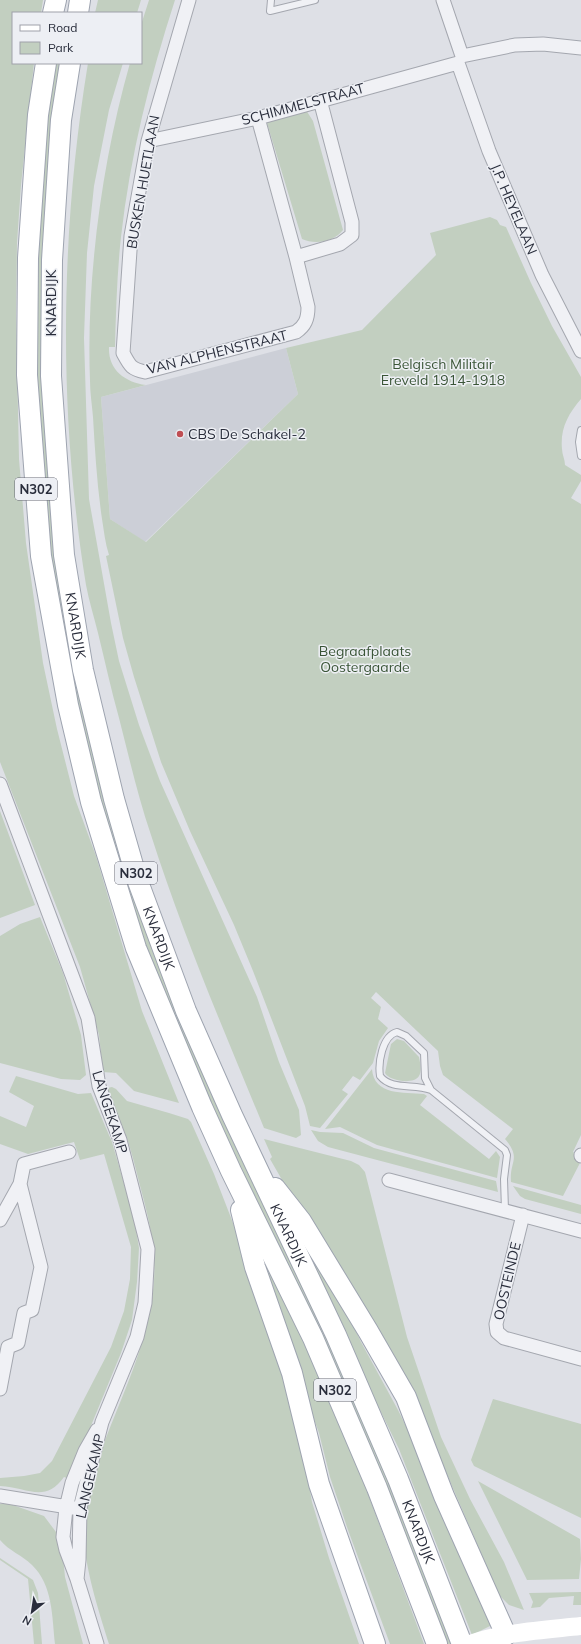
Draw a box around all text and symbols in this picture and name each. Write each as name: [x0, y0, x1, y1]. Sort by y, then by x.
legend: [12, 12, 142, 64]
text: Road: [48, 20, 77, 35]
text: Park: [48, 40, 74, 55]
street label: SCHIMMELSTRAAT: [239, 79, 367, 129]
street label: BUSKEN HUETLAAN: [122, 114, 164, 250]
street label: J.P. HEYELAAN: [487, 161, 541, 257]
street label: KNARDIJK: [42, 268, 60, 336]
street label: VAN ALPHENSTRAAT: [145, 326, 290, 378]
park label: Belgisch Militair Ereveld 1914-1918: [381, 355, 505, 389]
place label: CBS De Schakel-2: [188, 425, 306, 443]
marker: CBS De Schakel-2: [175, 429, 185, 439]
road number: N302: [15, 478, 57, 500]
street label: KNARDIJK: [61, 591, 90, 661]
park label: Begraafplaats Oostergaarde: [319, 642, 411, 676]
road number: N302: [115, 862, 157, 884]
street label: KNARDIJK: [139, 904, 179, 974]
street label: LANGEKAMP: [88, 1068, 132, 1156]
street label: KNARDIJK: [266, 1201, 312, 1270]
street label: OOSTEINDE: [489, 1240, 525, 1322]
road number: N302: [314, 1379, 356, 1401]
street label: LANGEKAMP: [72, 1432, 108, 1520]
street label: KNARDIJK: [398, 1497, 439, 1567]
north arrow: [12, 1592, 52, 1632]
text: N: [20, 1613, 34, 1629]

